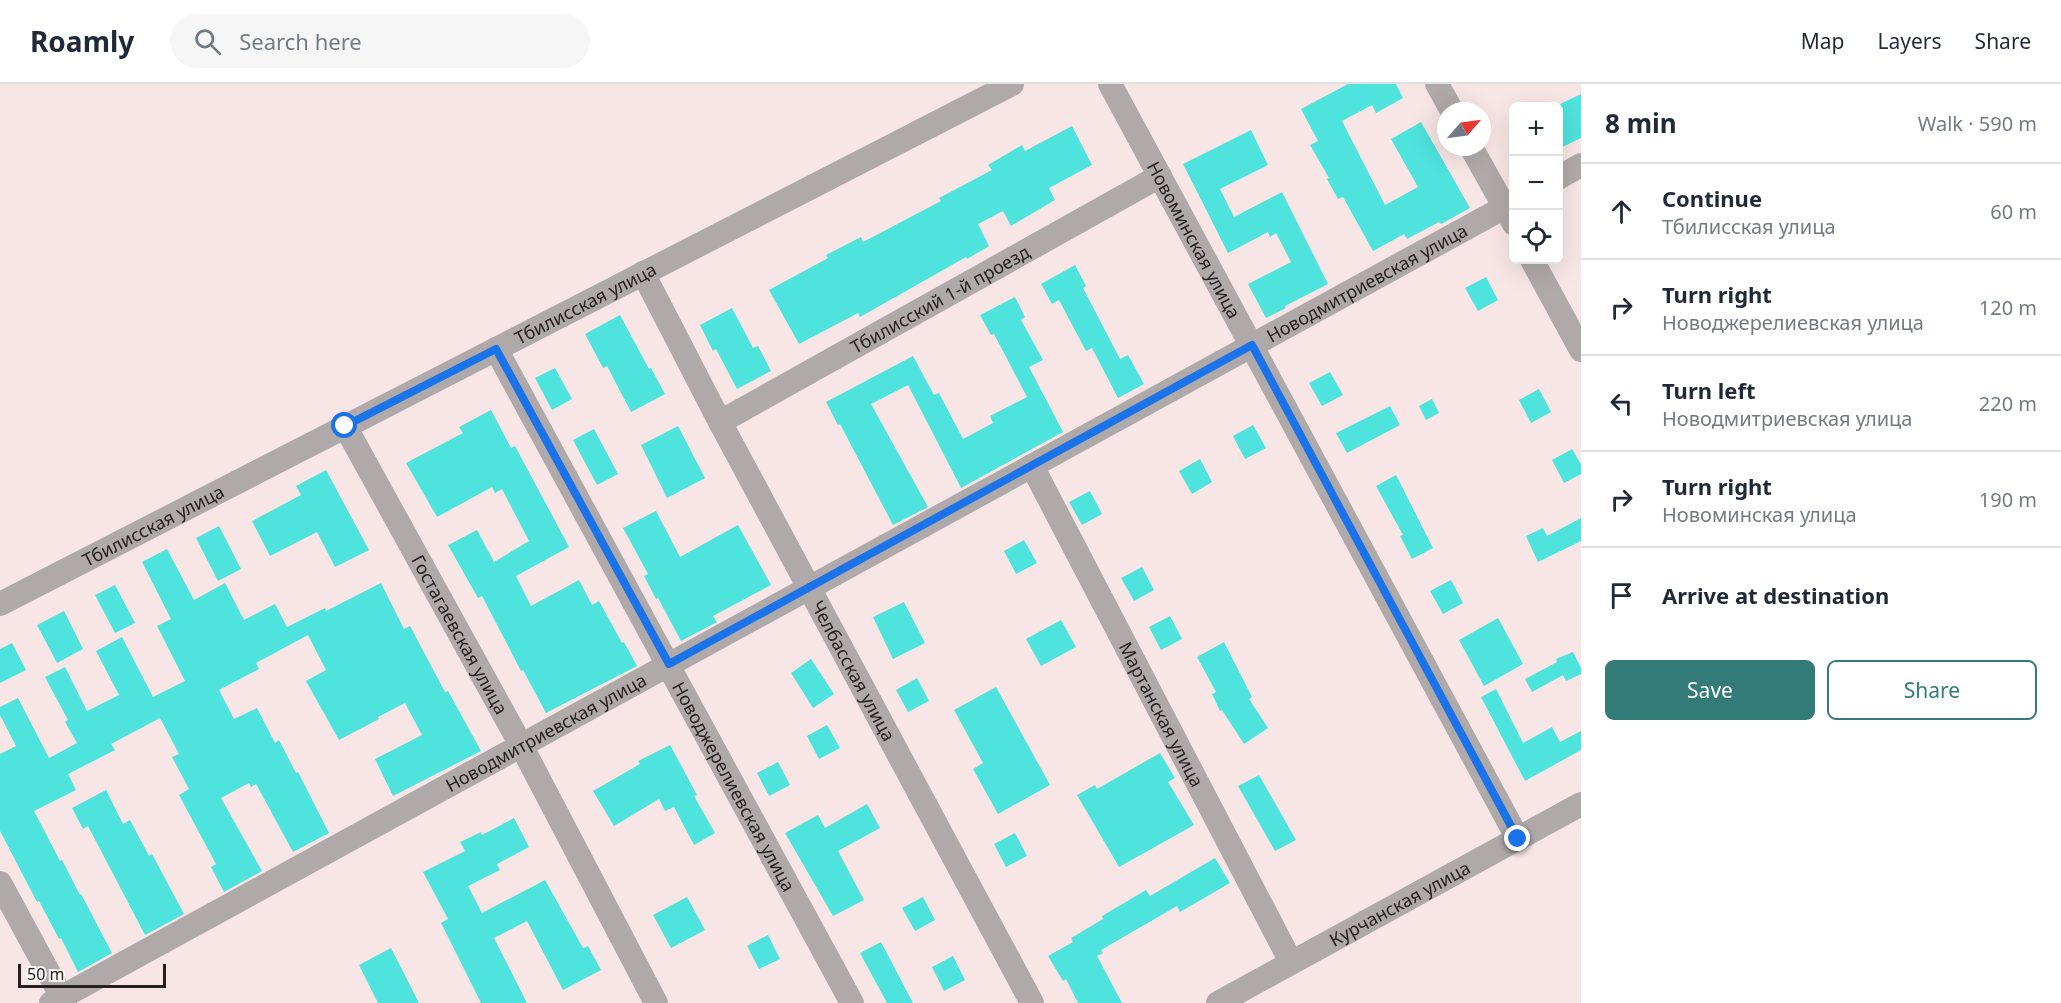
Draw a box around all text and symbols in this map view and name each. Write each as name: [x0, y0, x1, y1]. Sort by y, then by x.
search box: [170, 14, 590, 68]
text: Roamly: [30, 22, 134, 60]
icon: search: [191, 25, 224, 58]
text: Search here: [239, 26, 362, 56]
text: Map: [1801, 27, 1845, 55]
text: Layers: [1878, 27, 1942, 55]
text: Share: [1975, 27, 2031, 55]
north arrow: [1437, 102, 1491, 156]
map controls: [1509, 102, 1563, 264]
button: +: [1509, 102, 1563, 156]
text: 8 min: [1605, 105, 1677, 141]
text: Walk · 590 m: [1918, 110, 2037, 137]
button: −: [1509, 156, 1563, 210]
street label: Новоминская улица: [1142, 157, 1246, 323]
text: Continue: [1662, 183, 1762, 213]
icon: ahead: [1605, 195, 1638, 228]
text: 60 m: [1990, 198, 2037, 225]
button: locate: [1509, 210, 1563, 264]
text: Тбилисская улица: [1662, 213, 1836, 240]
street label: Новодмитриевская улица: [1262, 218, 1471, 347]
street label: Тбилисский 1-й проезд: [846, 239, 1034, 359]
street label: Тбилисская улица: [510, 257, 660, 350]
text: Turn right: [1662, 279, 1772, 309]
icon: right: [1605, 291, 1638, 324]
text: 120 m: [1979, 294, 2037, 321]
text: Новоджерелиевская улица: [1662, 309, 1924, 336]
text: Turn left: [1662, 375, 1756, 405]
icon: left: [1605, 387, 1638, 420]
text: 220 m: [1979, 390, 2037, 417]
text: Новодмитриевская улица: [1662, 405, 1912, 432]
route start: [331, 412, 357, 438]
text: Turn right: [1662, 471, 1772, 501]
street label: Тбилисская улица: [78, 479, 228, 572]
icon: right: [1605, 483, 1638, 516]
text: 190 m: [1979, 486, 2037, 513]
text: Новоминская улица: [1662, 501, 1857, 528]
street label: Гостагаевская улица: [406, 550, 514, 718]
icon: arrive: [1605, 579, 1638, 612]
text: Arrive at destination: [1662, 580, 1889, 610]
street label: Челбасская улица: [806, 596, 901, 745]
street label: Мартанская улица: [1114, 637, 1209, 791]
button: Save: [1605, 660, 1815, 720]
button: Share: [1827, 660, 2037, 720]
street label: Новодмитриевская улица: [441, 667, 650, 797]
street label: Новоджерелиевская улица: [667, 677, 801, 896]
route end: [1504, 825, 1530, 851]
street label: Курчанская улица: [1325, 855, 1474, 952]
scale bar: [18, 961, 166, 988]
text: 50 m: [27, 963, 64, 985]

